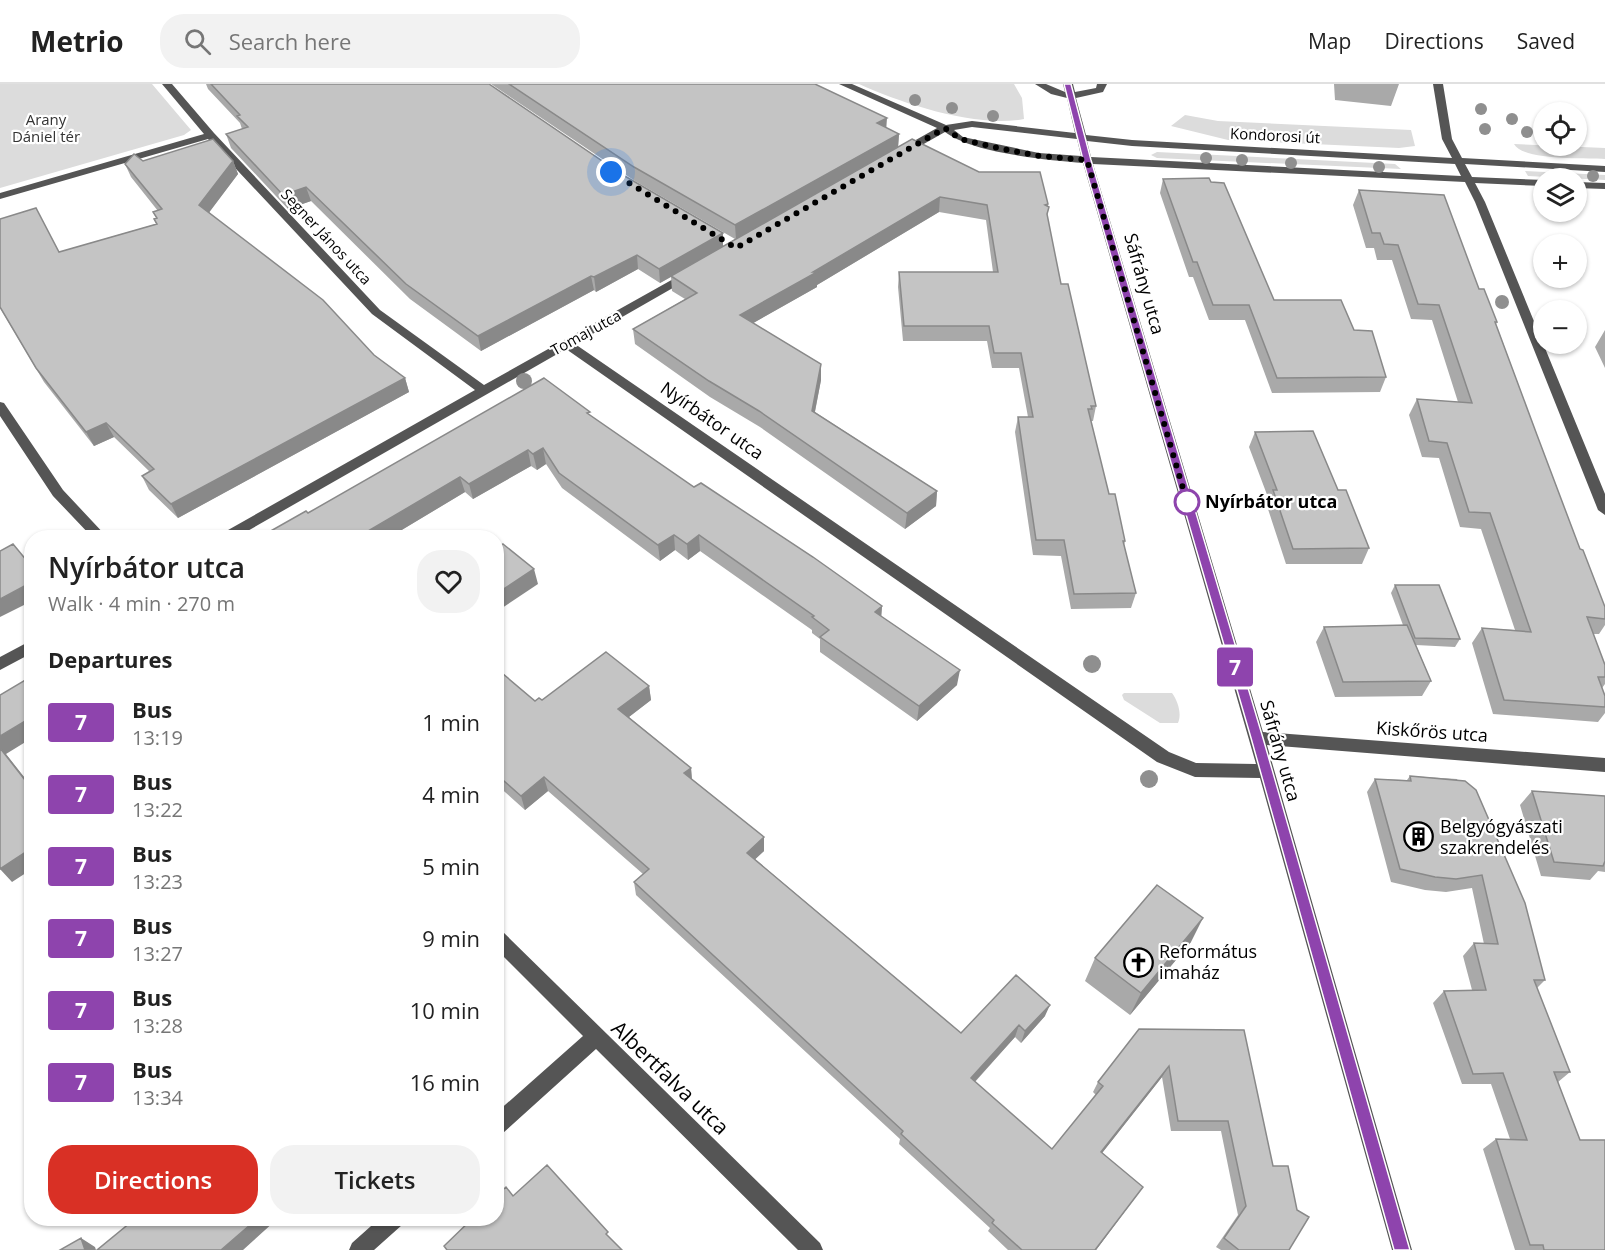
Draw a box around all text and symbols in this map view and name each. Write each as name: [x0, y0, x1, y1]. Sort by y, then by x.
search box: [160, 14, 580, 68]
text: Metrio: [30, 22, 124, 60]
icon: search: [181, 25, 214, 58]
text: Search here: [229, 26, 351, 56]
text: Map: [1308, 27, 1351, 55]
text: Directions: [1384, 27, 1484, 55]
text: Saved: [1517, 27, 1575, 55]
map controls: [1533, 102, 1587, 354]
button: locate: [1533, 102, 1587, 156]
park label: Arany Dániel tér: [12, 109, 80, 146]
street label: Kondorosi út: [1230, 123, 1321, 147]
your location: [596, 157, 626, 187]
button: layers: [1533, 168, 1587, 222]
street label: Segner János utca: [277, 184, 376, 289]
street label: Sáfrány utca: [1119, 230, 1171, 337]
button: +: [1533, 234, 1587, 288]
button: −: [1533, 300, 1587, 354]
street label: Tomaj utca: [547, 305, 624, 360]
street label: Nyírbátor utca: [656, 376, 769, 465]
marker: Nyírbátor utca: [1174, 489, 1200, 515]
place label: Nyírbátor utca: [1205, 489, 1337, 513]
text: Nyírbátor utca: [48, 548, 245, 586]
button: heart: [417, 550, 480, 613]
text: Walk · 4 min · 270 m: [48, 590, 235, 617]
text: Departures: [48, 644, 172, 674]
line badge: 7: [1216, 648, 1254, 686]
text: 7: [1229, 653, 1241, 681]
text: Bus: [132, 694, 172, 724]
street label: Sáfrány utca: [1255, 697, 1307, 804]
text: 1 min: [422, 707, 480, 737]
text: 7: [75, 708, 87, 736]
street label: Kiskőrös utca: [1375, 715, 1489, 747]
text: 13:19: [132, 724, 183, 751]
text: Bus: [132, 766, 172, 796]
text: 4 min: [422, 779, 480, 809]
text: 7: [75, 780, 87, 808]
text: 13:22: [132, 796, 183, 823]
place label: Belgyógyászati szakrendelés: [1440, 814, 1563, 859]
building icon: Belgyógyászati szakrendelés: [1403, 821, 1435, 853]
text: Bus: [132, 838, 172, 868]
text: 5 min: [422, 851, 480, 881]
text: 7: [75, 852, 87, 880]
text: 13:23: [132, 868, 183, 895]
text: Bus: [132, 910, 172, 940]
text: 9 min: [422, 923, 480, 953]
text: 7: [75, 924, 87, 952]
place label: Református imaház: [1159, 939, 1257, 984]
text: 13:27: [132, 940, 183, 967]
church icon: Református imaház: [1122, 946, 1154, 978]
text: Bus: [132, 982, 172, 1012]
text: 10 min: [410, 995, 480, 1025]
text: 7: [75, 996, 87, 1024]
text: 13:28: [132, 1012, 183, 1039]
street label: Albertfalva utca: [606, 1014, 735, 1141]
text: Bus: [132, 1054, 172, 1084]
text: 16 min: [410, 1067, 480, 1097]
text: 7: [75, 1068, 87, 1096]
text: 13:34: [132, 1084, 183, 1111]
button: Directions: [48, 1145, 258, 1214]
button: Tickets: [270, 1145, 480, 1214]

